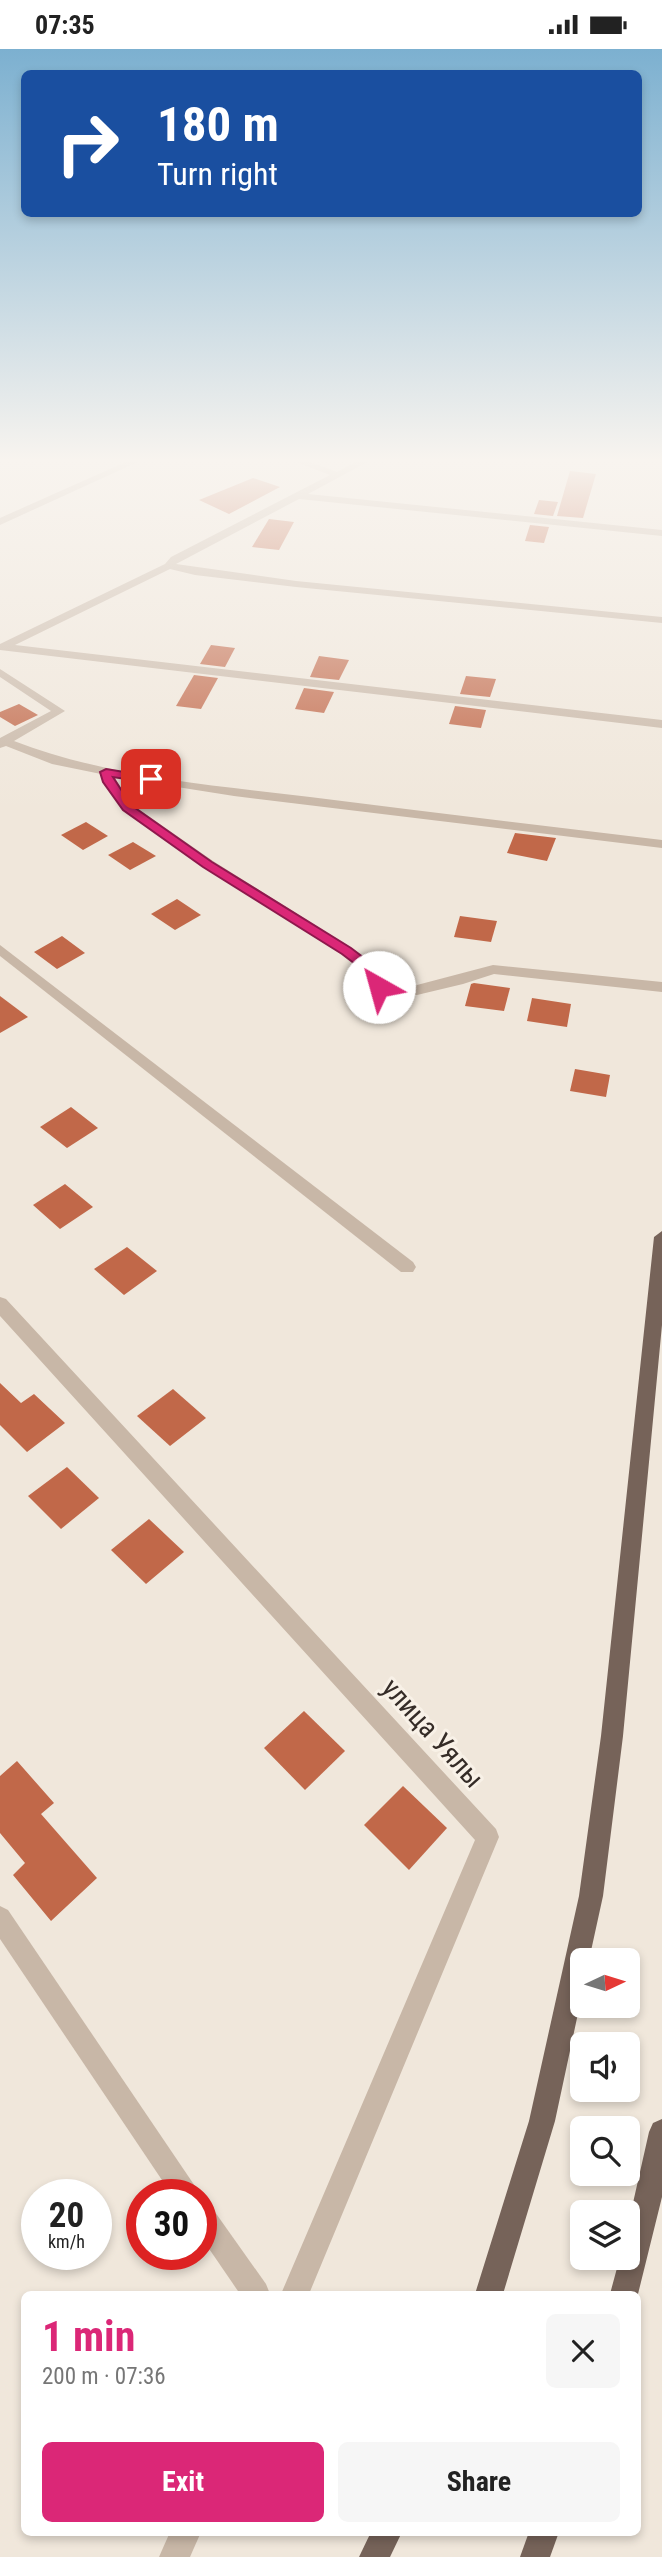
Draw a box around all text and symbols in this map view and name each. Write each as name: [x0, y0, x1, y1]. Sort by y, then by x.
text: 07:35: [35, 10, 95, 40]
text: 180 m: [157, 96, 279, 153]
icon: right: [42, 98, 133, 189]
text: Turn right: [157, 155, 278, 193]
pin: [121, 749, 181, 809]
icon: arrive: [132, 760, 170, 798]
position arrow: [342, 950, 416, 1024]
street label: улица Уялы: [375, 1672, 491, 1794]
north arrow: [570, 1948, 640, 2018]
map controls: [570, 1948, 640, 2270]
button: sound: [570, 2032, 640, 2102]
button: search: [570, 2116, 640, 2186]
speed limit sign: 30: [126, 2179, 217, 2270]
text: 20: [49, 2195, 84, 2236]
button: layers: [570, 2200, 640, 2270]
text: km/h: [48, 2231, 85, 2252]
text: 1 min: [42, 2312, 135, 2361]
button: close: [546, 2314, 620, 2388]
text: 200 m · 07:36: [42, 2363, 166, 2390]
button: Exit: [42, 2442, 324, 2522]
button: Share: [338, 2442, 620, 2522]

